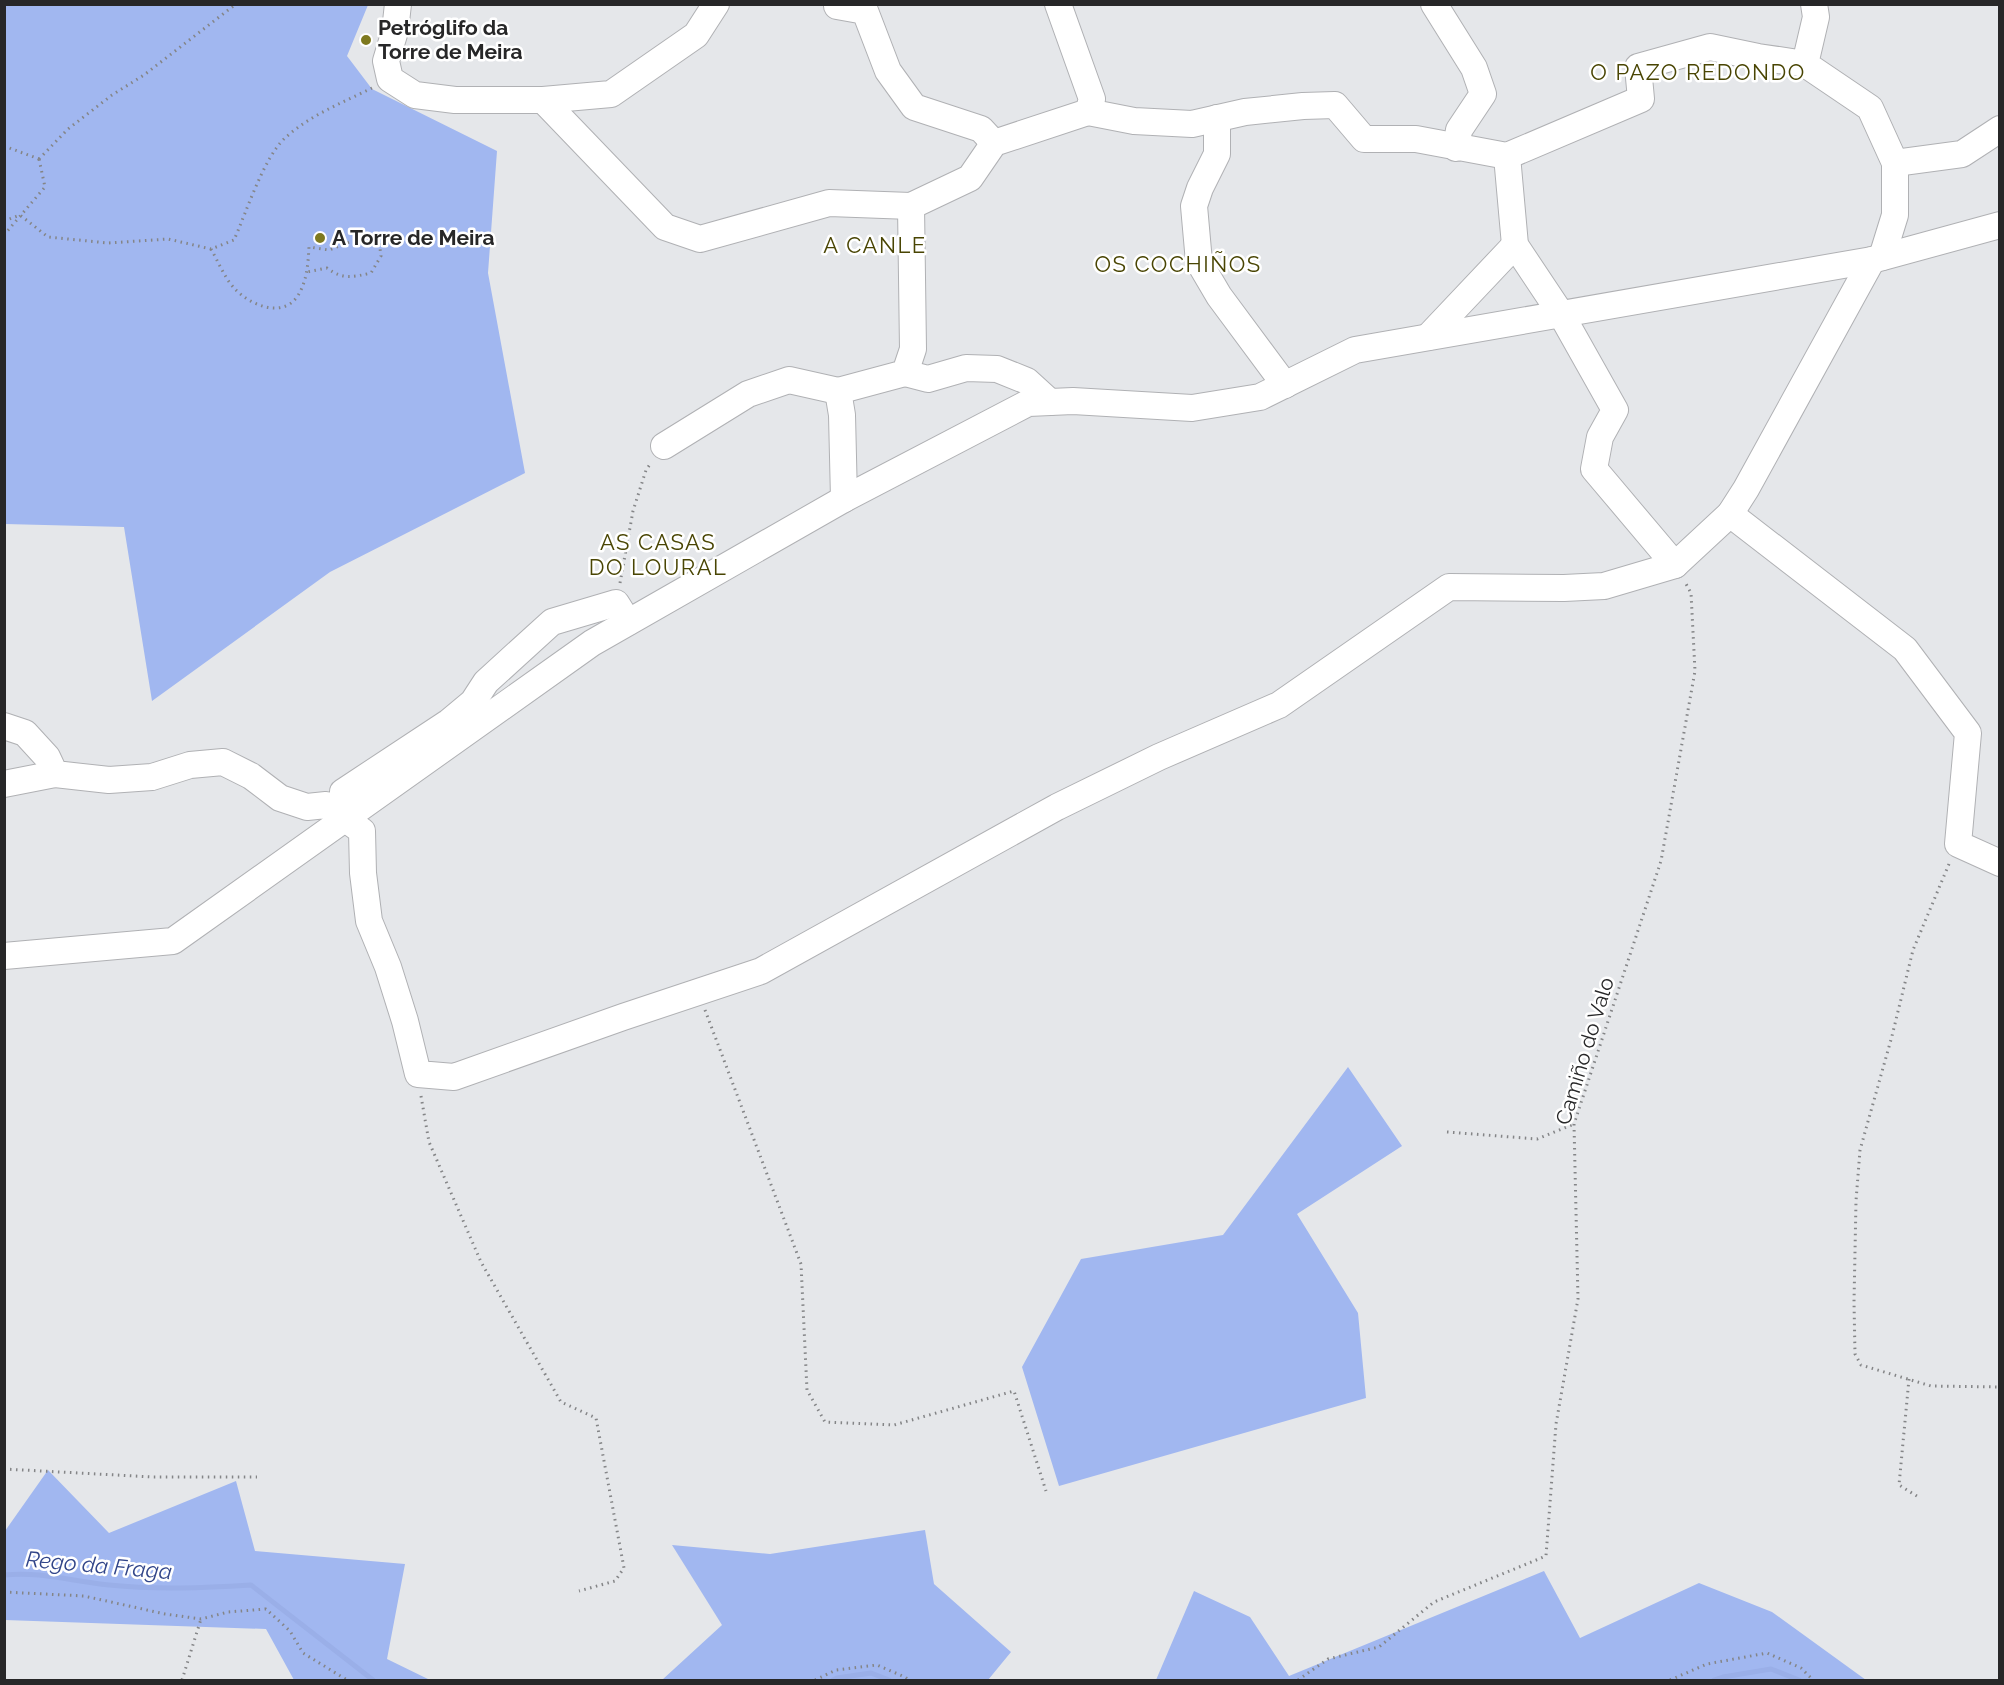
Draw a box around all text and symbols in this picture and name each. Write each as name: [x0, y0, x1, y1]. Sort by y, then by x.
place label: Petróglifo da Torre de Meira: [378, 15, 523, 64]
marker: Petróglifo da Torre de Meira: [359, 33, 373, 47]
district label: O PAZO REDONDO: [1590, 59, 1806, 85]
place label: A Torre de Meira: [332, 225, 494, 250]
marker: A Torre de Meira: [313, 231, 327, 245]
district label: A CANLE: [823, 232, 927, 258]
district label: OS COCHIÑOS: [1094, 251, 1262, 277]
district label: AS CASAS DO LOURAL: [589, 529, 727, 580]
street label: Camiño do Valo: [1550, 974, 1619, 1128]
water label: Rego da Fraga: [25, 1546, 173, 1584]

